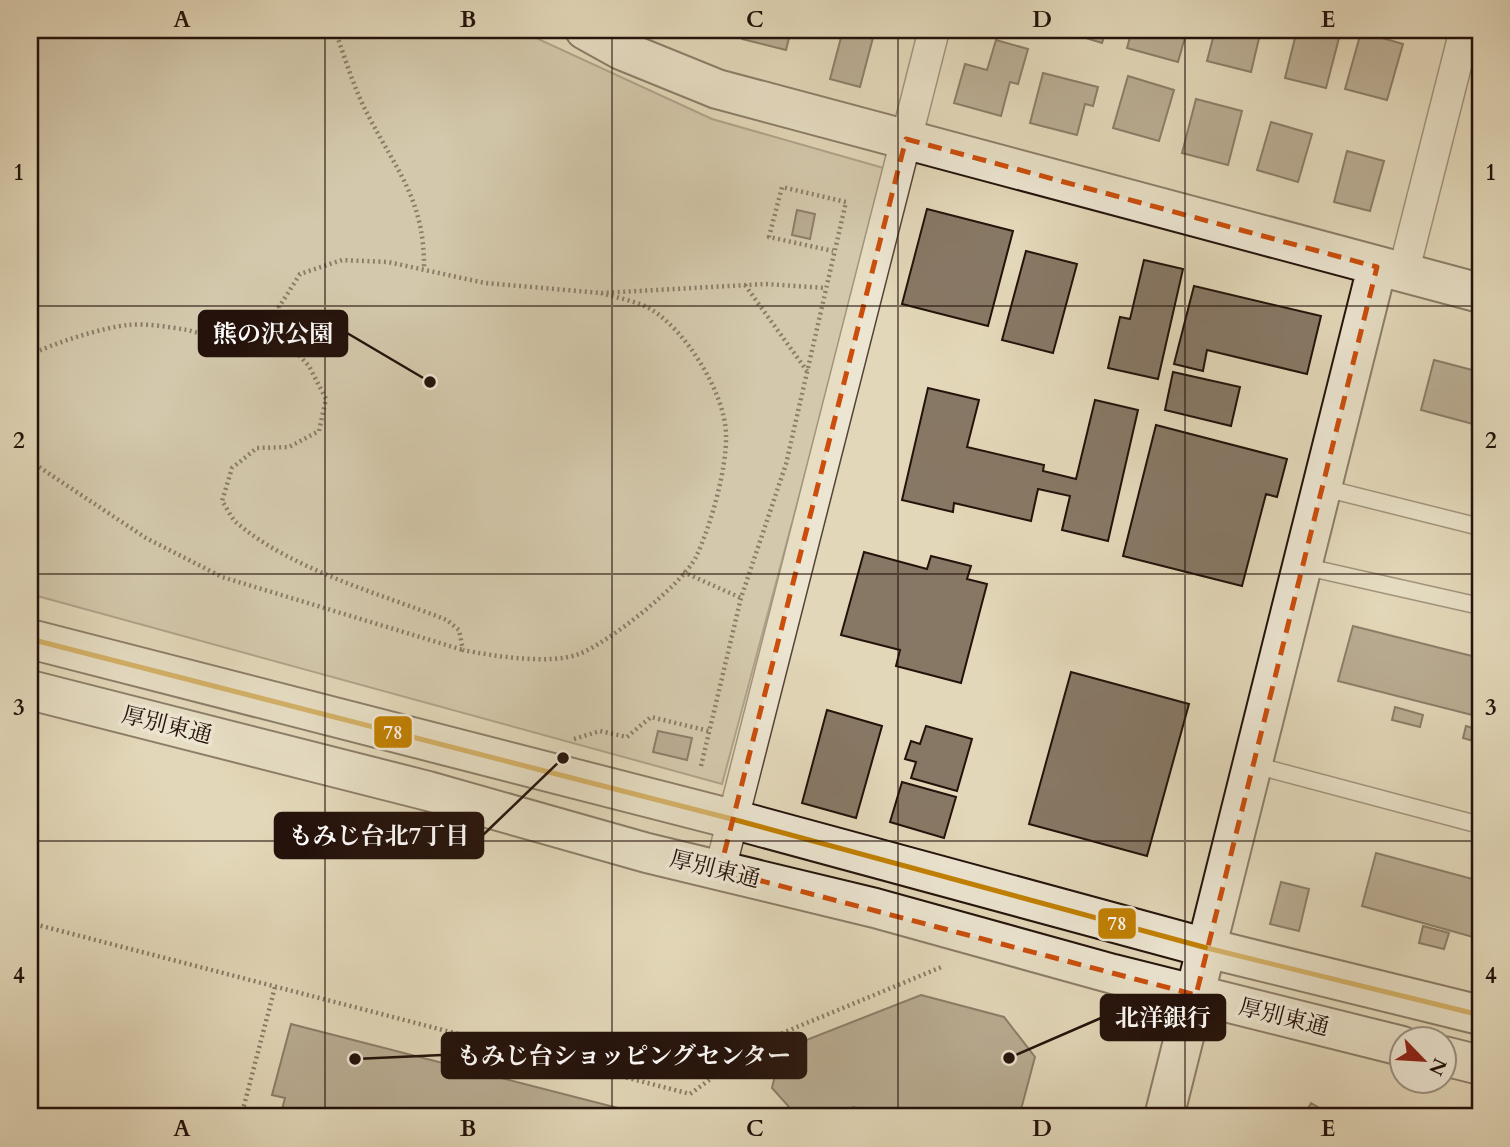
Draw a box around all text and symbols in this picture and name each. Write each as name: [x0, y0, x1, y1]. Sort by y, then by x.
text: A: [173, 4, 191, 35]
text: B: [460, 4, 476, 35]
text: C: [746, 4, 764, 35]
text: D: [1032, 4, 1052, 35]
text: E: [1321, 4, 1335, 35]
text: 1: [13, 157, 25, 188]
text: 1: [1485, 157, 1497, 188]
callout: 熊の沢公園: [199, 311, 347, 356]
text: 熊の沢公園: [213, 318, 333, 351]
text: 2: [13, 425, 25, 456]
text: 2: [1485, 425, 1497, 456]
text: 3: [13, 692, 25, 723]
text: 3: [1485, 692, 1497, 723]
street label: 厚別東通: [119, 699, 215, 751]
line badge: 78: [373, 715, 413, 749]
text: 78: [383, 720, 403, 746]
callout: もみじ台北7丁目: [275, 813, 483, 858]
text: もみじ台北7丁目: [289, 820, 469, 853]
street label: 厚別東通: [667, 843, 763, 895]
line badge: 78: [1097, 907, 1137, 940]
text: 78: [1107, 911, 1127, 937]
text: 4: [13, 960, 25, 991]
text: 4: [1485, 960, 1497, 991]
street label: 厚別東通: [1236, 991, 1332, 1043]
callout: 北洋銀行: [1101, 995, 1225, 1040]
text: 北洋銀行: [1115, 1002, 1211, 1035]
north arrow: [1388, 1024, 1458, 1094]
callout: もみじ台ショッピングセンター: [442, 1033, 806, 1078]
text: もみじ台ショッピングセンター: [457, 1040, 791, 1073]
text: N: [1422, 1054, 1453, 1080]
text: A: [173, 1113, 191, 1144]
text: B: [460, 1113, 476, 1144]
text: C: [746, 1113, 764, 1144]
text: D: [1032, 1113, 1052, 1144]
text: E: [1321, 1113, 1335, 1144]

